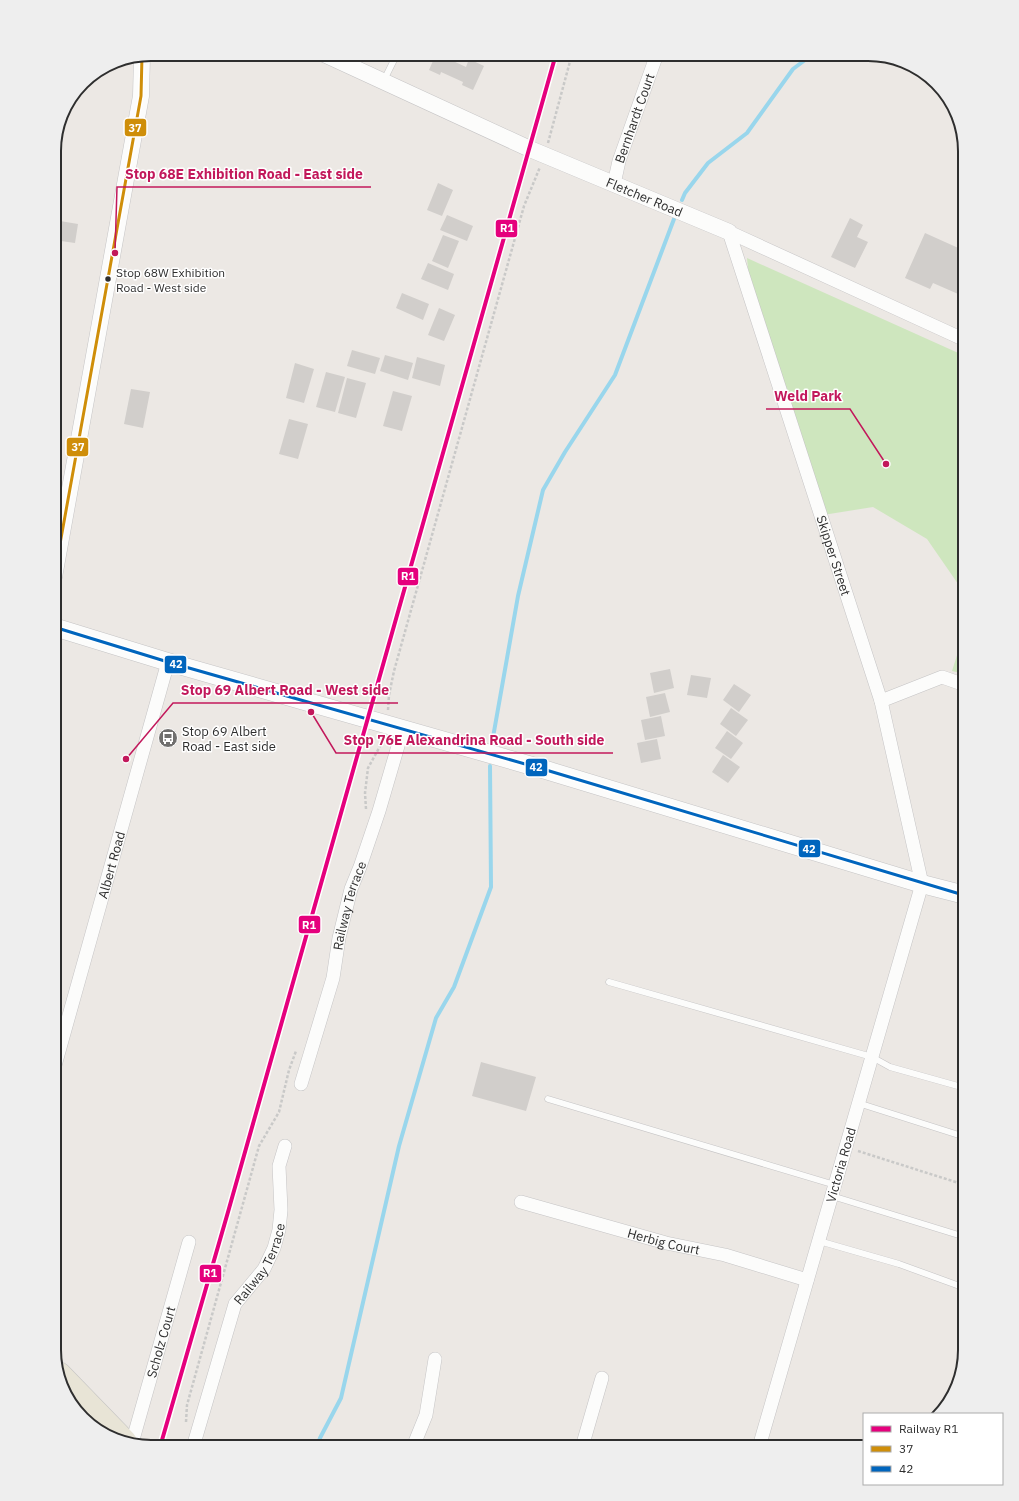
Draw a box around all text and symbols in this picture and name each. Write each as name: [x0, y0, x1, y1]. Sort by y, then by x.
street label: Bernhardt Court: [610, 71, 658, 165]
line badge: 37: [124, 118, 147, 137]
text: 37: [128, 121, 142, 135]
callout: Stop 68E Exhibition Road - East side: [117, 161, 371, 187]
text: Stop 68E Exhibition Road - East side: [125, 165, 363, 183]
street label: Fletcher Road: [604, 173, 685, 220]
line badge: R1: [495, 219, 518, 238]
text: R1: [500, 221, 514, 235]
place label: Stop 68W Exhibition Road - West side: [116, 265, 225, 295]
marker: Stop 68W Exhibition Road - West side: [103, 274, 113, 284]
callout: Weld Park: [766, 383, 850, 409]
text: Weld Park: [774, 387, 843, 405]
line badge: 37: [66, 437, 89, 457]
text: 37: [71, 440, 85, 454]
street label: Skipper Street: [813, 513, 855, 598]
line badge: R1: [397, 567, 419, 586]
text: R1: [401, 569, 415, 583]
line badge: 42: [164, 655, 187, 674]
text: 42: [169, 657, 183, 671]
callout: Stop 69 Albert Road - West side: [173, 677, 398, 703]
text: Stop 69 Albert Road - West side: [181, 681, 389, 699]
place label: Stop 69 Albert Road - East side: [182, 723, 276, 755]
bus stop icon: Stop 69 Albert Road - East side: [157, 727, 179, 749]
callout: Stop 76E Alexandrina Road - South side: [336, 727, 613, 753]
text: Stop 76E Alexandrina Road - South side: [344, 731, 605, 749]
line badge: 42: [525, 758, 548, 777]
text: 42: [529, 760, 543, 774]
street label: Albert Road: [94, 829, 129, 900]
line badge: 42: [798, 839, 821, 858]
text: 42: [802, 842, 816, 856]
street label: Railway Terrace: [329, 859, 370, 951]
line badge: R1: [298, 915, 321, 934]
text: R1: [302, 918, 316, 932]
street label: Victoria Road: [822, 1125, 860, 1205]
street label: Railway Terrace: [230, 1223, 288, 1308]
street label: Herbig Court: [625, 1224, 701, 1258]
line badge: R1: [199, 1264, 222, 1283]
text: R1: [203, 1266, 217, 1280]
street label: Scholz Court: [142, 1304, 179, 1380]
legend: [863, 1413, 1003, 1485]
text: Railway R1: [899, 1421, 958, 1436]
text: 37: [899, 1441, 913, 1456]
text: 42: [899, 1461, 913, 1476]

